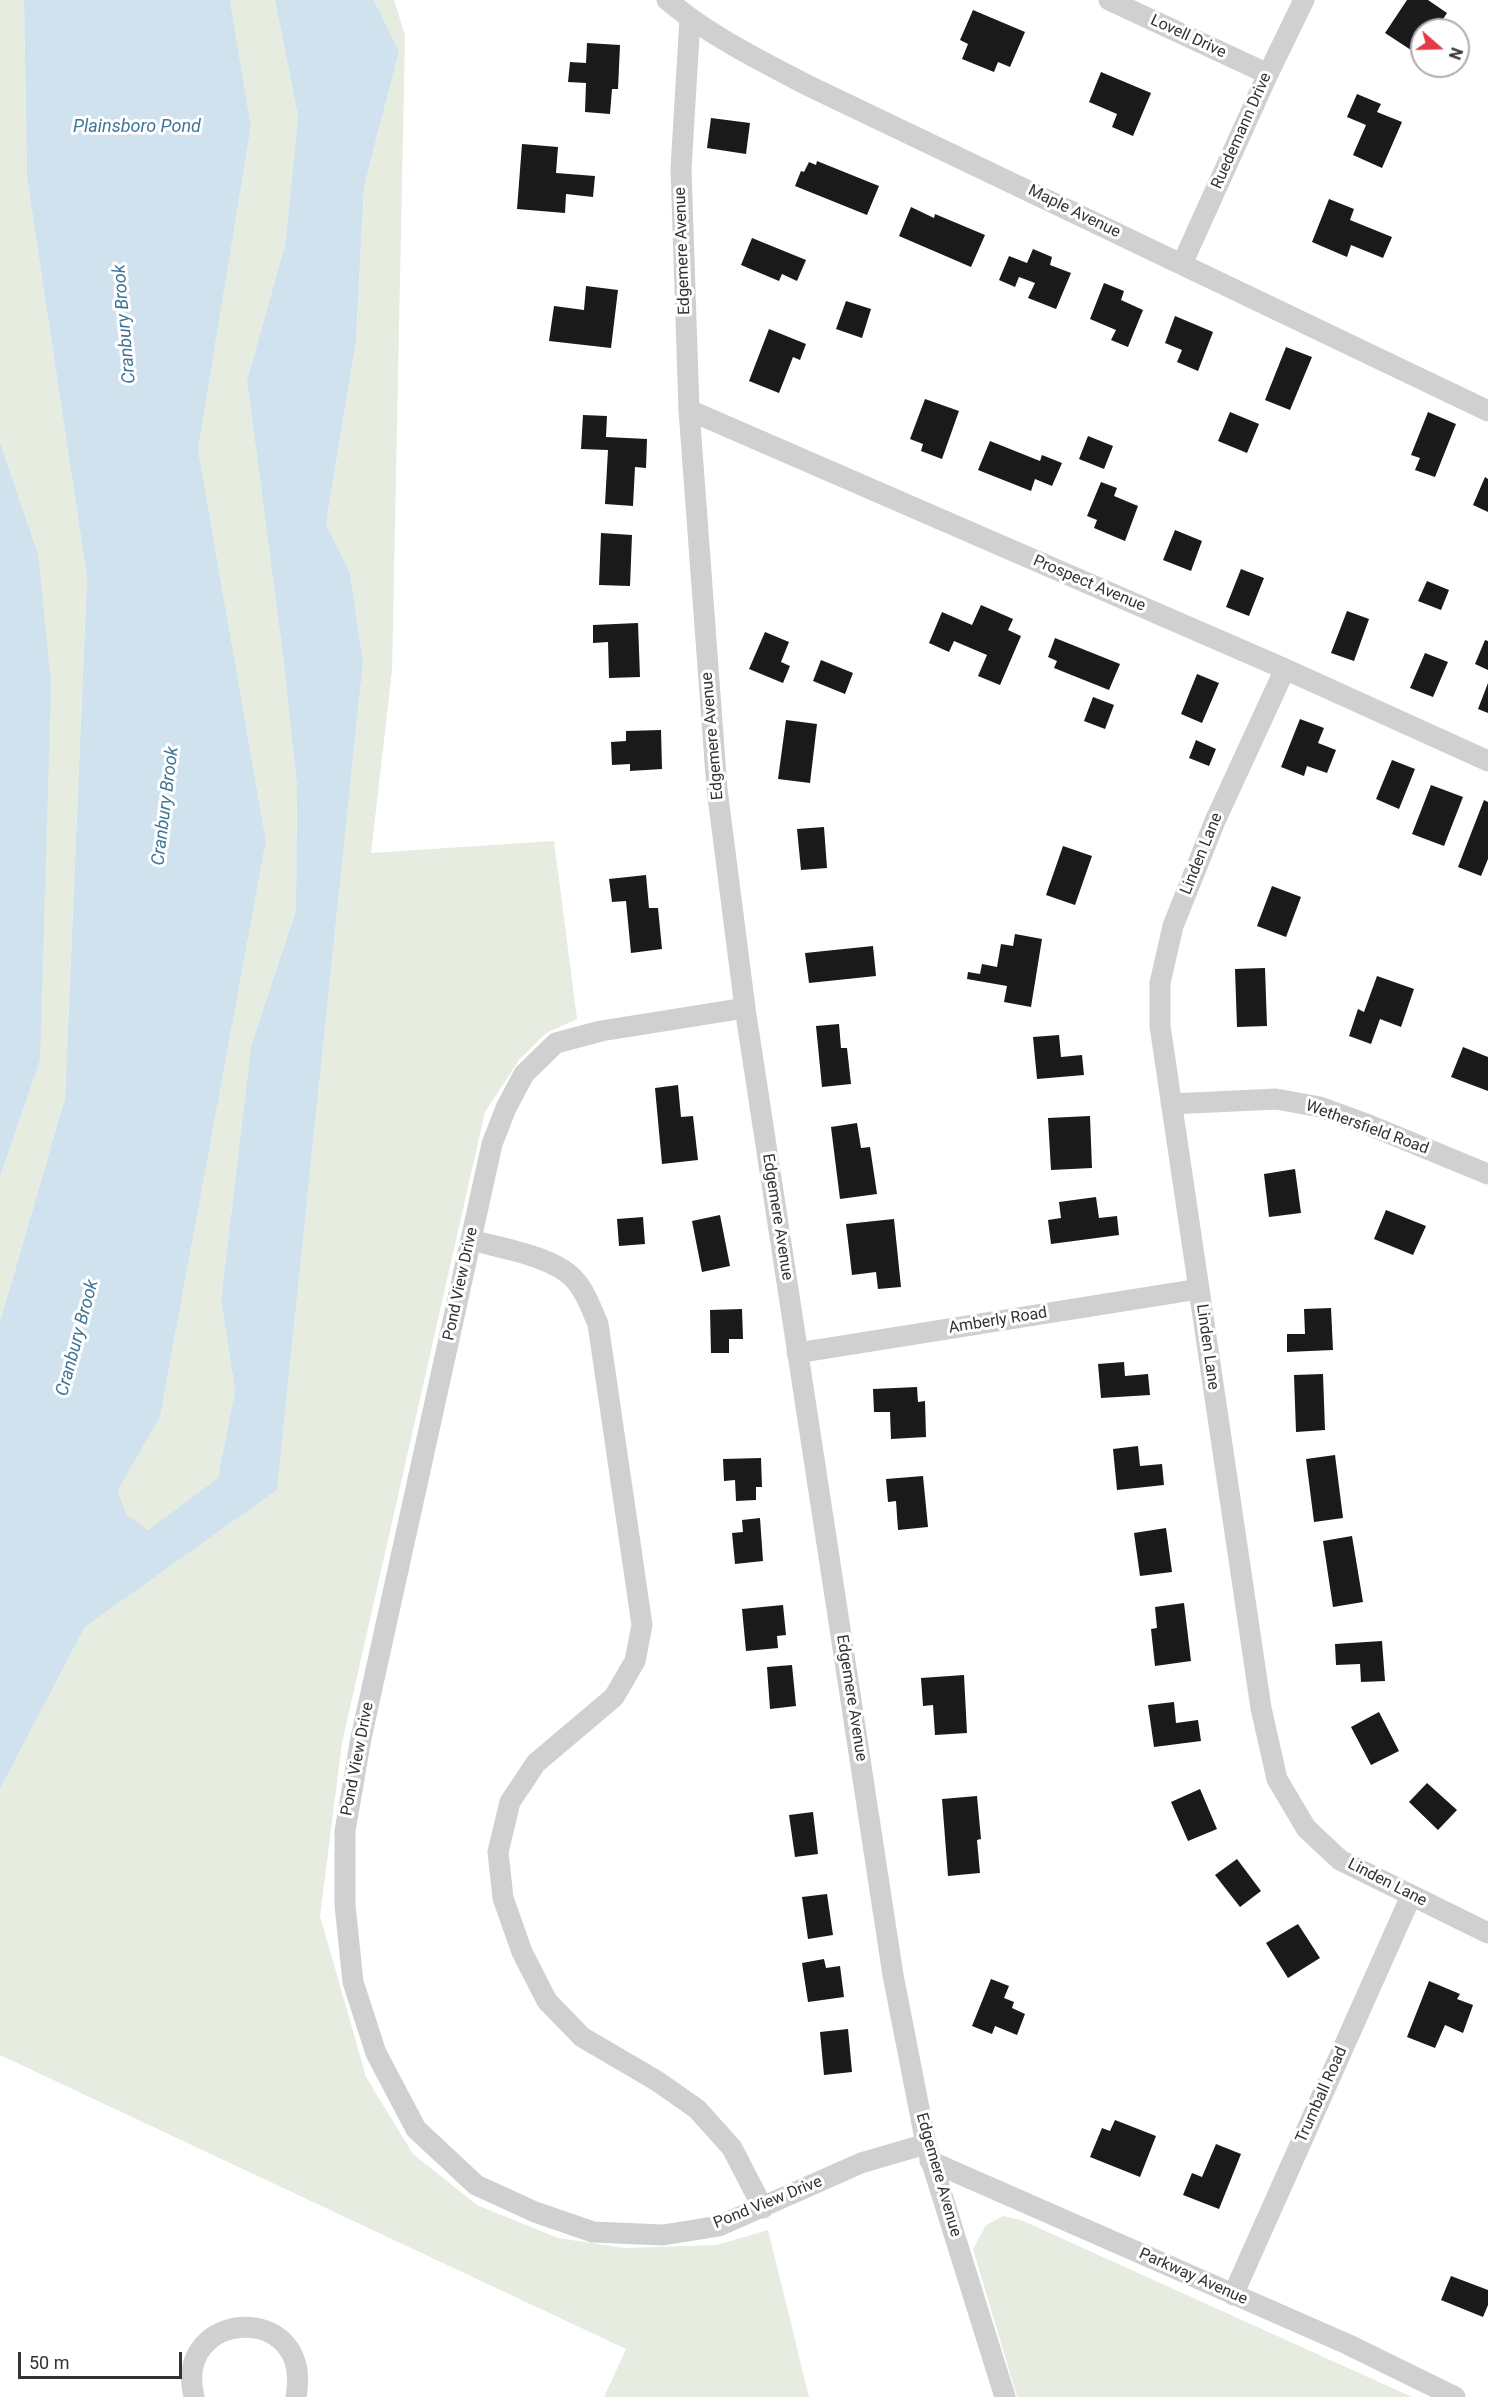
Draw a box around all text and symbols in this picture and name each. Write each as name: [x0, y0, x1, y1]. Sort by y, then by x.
street label: Lovell Drive: [1147, 11, 1229, 63]
north arrow: [1410, 18, 1470, 78]
text: N: [1445, 45, 1466, 62]
street label: Ruedemann Drive: [1208, 70, 1276, 192]
water label: Plainsboro Pond: [73, 116, 201, 138]
street label: Maple Avenue: [1025, 181, 1123, 243]
street label: Edgemere Avenue: [671, 187, 695, 315]
water label: Cranbury Brook: [109, 263, 141, 385]
street label: Prospect Avenue: [1030, 552, 1148, 616]
street label: Edgemere Avenue: [698, 671, 728, 801]
water label: Cranbury Brook: [148, 745, 184, 867]
street label: Linden Lane: [1177, 810, 1227, 898]
street label: Wethersfield Road: [1303, 1097, 1431, 1159]
street label: Edgemere Avenue: [758, 1152, 796, 1282]
street label: Pond View Drive: [440, 1226, 482, 1342]
water label: Cranbury Brook: [52, 1277, 104, 1399]
street label: Linden Lane: [1191, 1303, 1223, 1391]
street label: Amberly Road: [947, 1304, 1049, 1338]
street label: Edgemere Avenue: [832, 1633, 870, 1763]
street label: Pond View Drive: [338, 1701, 378, 1817]
street label: Linden Lane: [1344, 1855, 1430, 1911]
street label: Trumball Road: [1292, 2044, 1352, 2146]
street label: Edgemere Avenue: [911, 2111, 965, 2239]
street label: Pond View Drive: [711, 2172, 825, 2234]
street label: Parkway Avenue: [1136, 2244, 1250, 2310]
scale bar: [21, 2340, 184, 2378]
text: 50 m: [29, 2352, 69, 2373]

